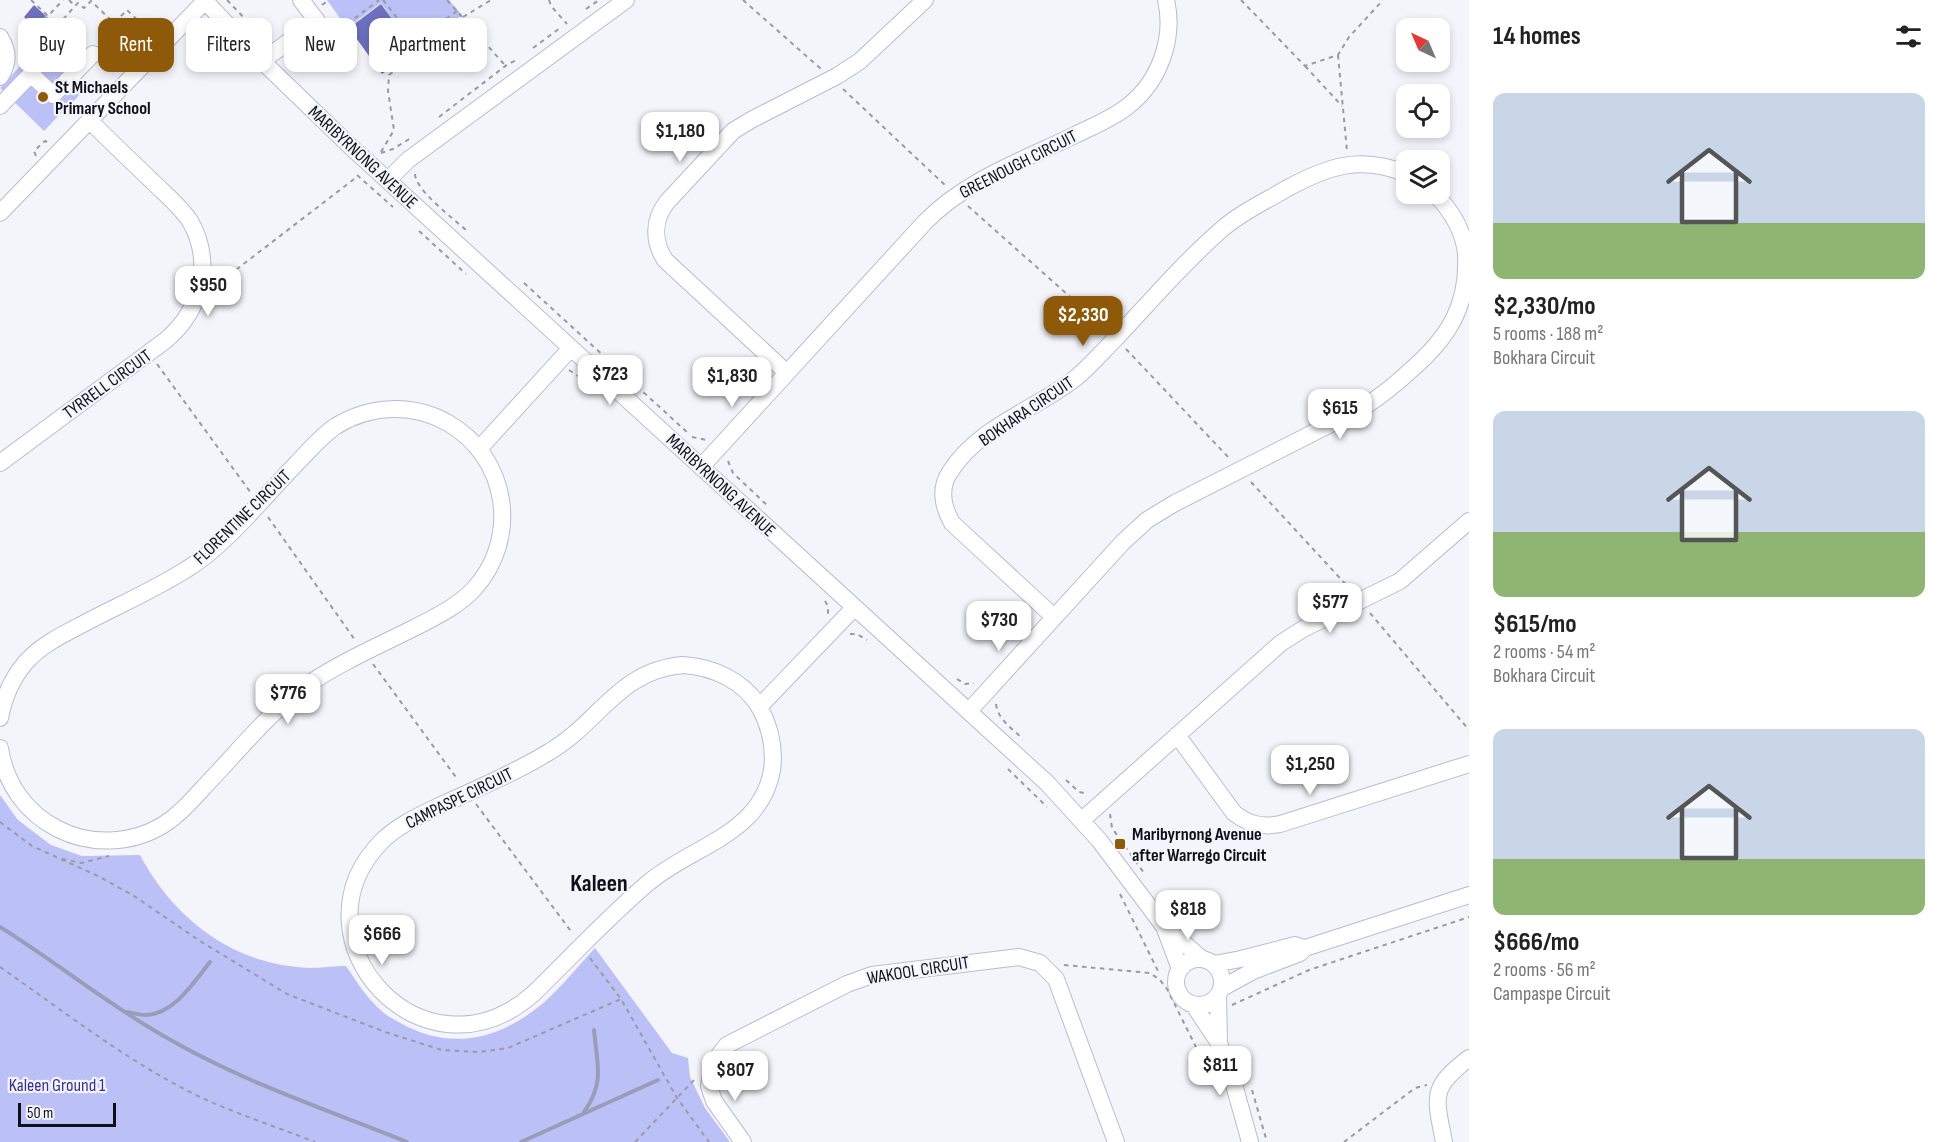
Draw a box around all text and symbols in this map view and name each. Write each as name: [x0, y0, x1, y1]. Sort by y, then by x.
chip: Buy: [18, 18, 86, 72]
chip: Rent: [98, 18, 174, 72]
chip: Filters: [186, 18, 272, 72]
chip: New: [284, 18, 357, 72]
chip: Apartment: [369, 18, 487, 72]
north arrow: [1396, 18, 1450, 72]
map controls: [1396, 18, 1450, 204]
icon: filters: [1892, 20, 1925, 53]
text: 14 homes: [1493, 21, 1581, 52]
place label: St Michaels Primary School: [55, 77, 151, 119]
button: locate: [1396, 84, 1450, 138]
marker: St Michaels Primary School: [36, 90, 50, 104]
street label: MARIBYRNONG AVENUE: [304, 101, 422, 213]
pin: $1,180: [631, 112, 729, 163]
text: $1,180: [655, 119, 705, 143]
street label: GREENOUGH CIRCUIT: [956, 126, 1081, 203]
icon: home: [1655, 132, 1763, 240]
button: layers: [1396, 150, 1450, 204]
pin: $950: [172, 266, 244, 317]
text: $950: [189, 273, 227, 297]
text: $2,330/mo: [1493, 291, 1596, 322]
pin: $2,330: [1034, 296, 1132, 347]
text: $2,330: [1058, 303, 1108, 327]
text: 5 rooms · 188 m²: [1493, 322, 1603, 346]
street label: TYRRELL CIRCUIT: [59, 345, 156, 424]
text: Bokhara Circuit: [1493, 346, 1595, 370]
pin: $723: [574, 355, 646, 406]
pin: $1,830: [683, 357, 781, 408]
text: $723: [592, 362, 628, 386]
text: $1,830: [706, 364, 758, 388]
street label: BOKHARA CIRCUIT: [975, 372, 1078, 451]
pin: $615: [1304, 389, 1376, 440]
text: $615: [1322, 396, 1358, 420]
street label: MARIBYRNONG AVENUE: [662, 429, 780, 541]
icon: home: [1655, 450, 1763, 558]
street label: FLORENTINE CIRCUIT: [189, 466, 295, 569]
pin: $577: [1294, 583, 1366, 634]
text: $577: [1312, 590, 1348, 614]
pin: $730: [963, 601, 1035, 652]
text: $730: [980, 608, 1018, 632]
text: $615/mo: [1493, 609, 1577, 640]
text: 2 rooms · 54 m²: [1493, 640, 1595, 664]
text: Bokhara Circuit: [1493, 664, 1595, 688]
pin: $776: [252, 674, 324, 725]
text: $776: [269, 681, 307, 705]
pin: $1,250: [1261, 745, 1359, 796]
text: $1,250: [1285, 752, 1335, 776]
street label: CAMPASPE CIRCUIT: [402, 763, 516, 833]
icon: home: [1655, 768, 1763, 876]
place label: Maribyrnong Avenue after Warrego Circuit: [1132, 824, 1267, 866]
marker: Maribyrnong Avenue after Warrego Circuit: [1113, 837, 1127, 851]
district label: Kaleen: [570, 869, 628, 898]
pin: $818: [1152, 890, 1224, 941]
text: $818: [1170, 897, 1206, 921]
pin: $666: [346, 915, 418, 966]
text: $666: [363, 922, 401, 946]
text: $666/mo: [1493, 927, 1579, 958]
street label: WAKOOL CIRCUIT: [865, 952, 971, 989]
text: 2 rooms · 56 m²: [1493, 958, 1596, 982]
text: Campaspe Circuit: [1493, 982, 1611, 1006]
pin: $811: [1184, 1046, 1256, 1097]
pin: $807: [699, 1051, 771, 1102]
text: $811: [1202, 1053, 1238, 1077]
text: $807: [716, 1058, 754, 1082]
park label: Kaleen Ground 1: [9, 1075, 106, 1096]
scale bar: [18, 1100, 116, 1128]
text: 50 m: [27, 1104, 53, 1123]

